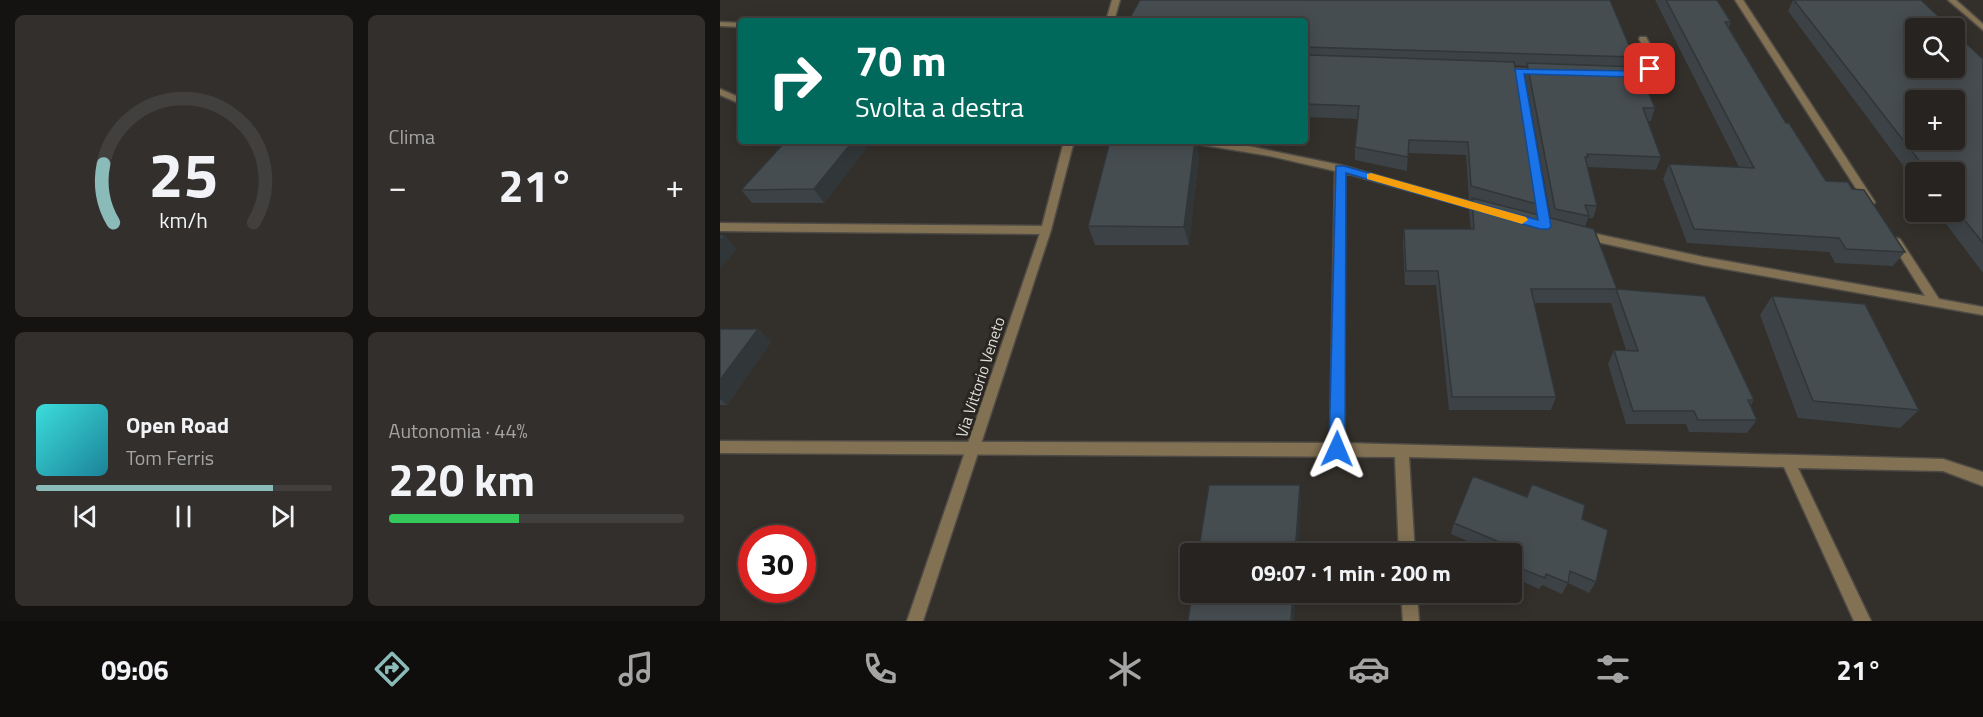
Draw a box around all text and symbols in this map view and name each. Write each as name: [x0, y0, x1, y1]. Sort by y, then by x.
map controls: [1905, 18, 1965, 222]
button: search: [1905, 18, 1965, 78]
text: 70 m: [855, 28, 947, 92]
icon: right: [756, 42, 834, 120]
pin: [1624, 43, 1675, 94]
icon: arrive: [1633, 52, 1666, 85]
text: Svolta a destra: [855, 86, 1024, 127]
button: +: [1905, 90, 1965, 150]
text: Clima: [389, 121, 435, 152]
text: 25: [149, 126, 219, 221]
text: 21°: [498, 151, 574, 219]
text: −: [389, 161, 407, 211]
text: +: [666, 161, 684, 211]
button: −: [1905, 162, 1965, 222]
text: km/h: [159, 204, 208, 236]
street label: Via Vittorio Veneto: [949, 314, 1011, 440]
text: Open Road: [126, 408, 229, 442]
text: Autonomia · 44%: [389, 415, 528, 446]
position arrow: [1305, 417, 1369, 481]
text: Tom Ferris: [126, 442, 214, 473]
text: 220 km: [389, 445, 535, 513]
icon: previous: [69, 500, 102, 533]
icon: pause: [167, 500, 200, 533]
icon: next: [266, 500, 299, 533]
speed limit sign: 30: [738, 525, 816, 603]
text: 09:07 · 1 min · 200 m: [1251, 556, 1451, 590]
icon: directions: [371, 648, 413, 690]
icon: music: [615, 648, 657, 690]
icon: phone: [859, 648, 901, 690]
icon: climate: [1104, 648, 1146, 690]
icon: car: [1348, 648, 1390, 690]
icon: filters: [1592, 648, 1634, 690]
text: 09:06: [101, 649, 169, 690]
text: 21°: [1836, 649, 1882, 690]

